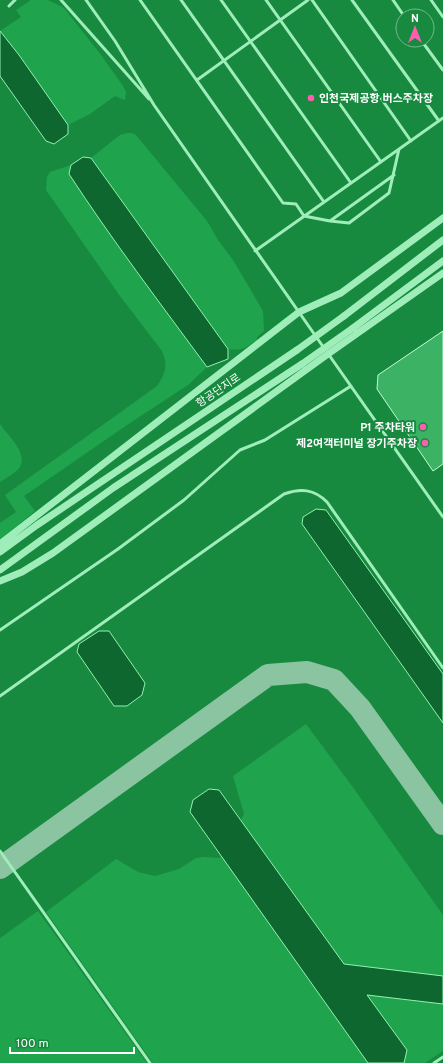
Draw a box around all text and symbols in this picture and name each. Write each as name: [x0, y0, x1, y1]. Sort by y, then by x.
north arrow: [395, 8, 435, 48]
text: N: [411, 12, 419, 26]
place label: 인천국제공항 버스주차장: [319, 92, 433, 106]
marker: 인천국제공항 버스주차장: [306, 93, 316, 103]
street label: 항공단지로: [194, 371, 243, 411]
place label: P1 주차타워: [360, 421, 415, 435]
marker: P1 주차타워: [418, 422, 428, 432]
place label: 제2여객터미널 장기주차장: [296, 437, 417, 451]
marker: 제2여객터미널 장기주차장: [420, 438, 430, 448]
scale bar: [10, 1029, 134, 1055]
text: 100 m: [16, 1036, 49, 1052]

